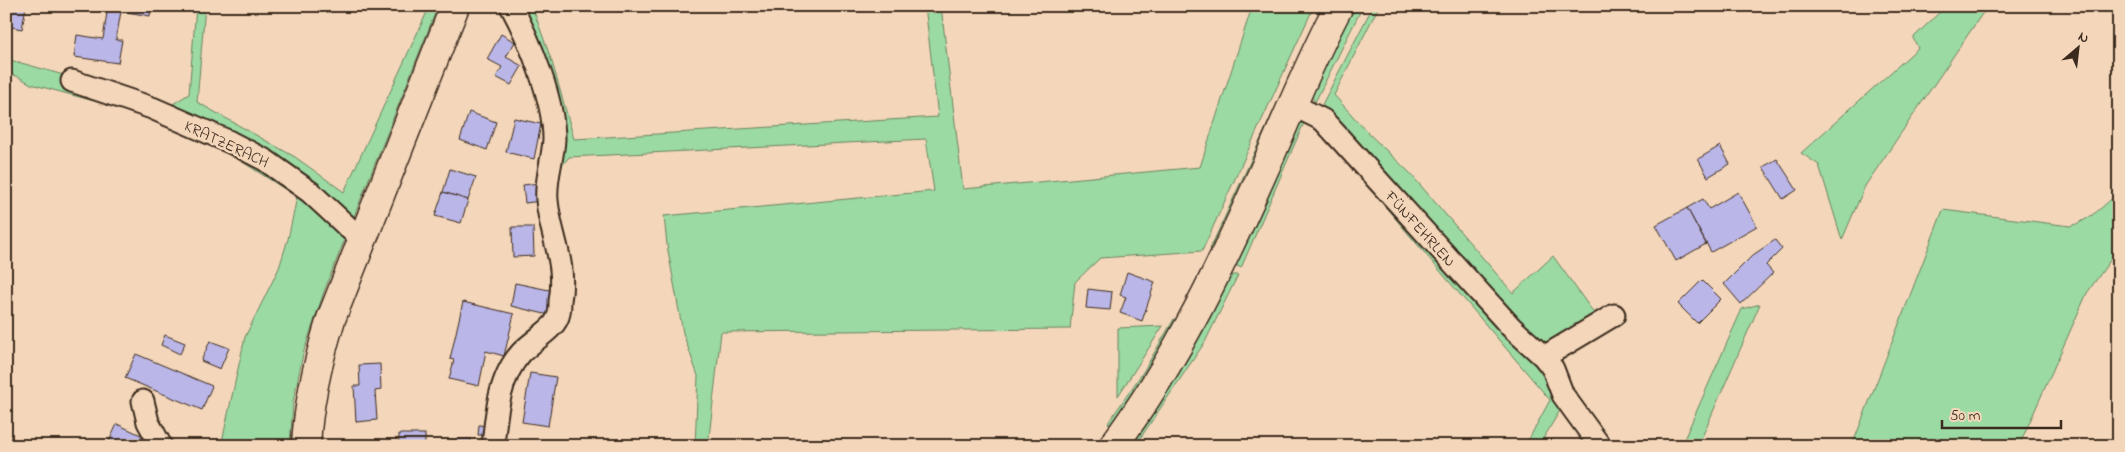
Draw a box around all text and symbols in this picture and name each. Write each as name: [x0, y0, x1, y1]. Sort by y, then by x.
north arrow: [2052, 22, 2102, 72]
text: N: [2074, 26, 2093, 49]
street label: KRATZERACH: [180, 115, 273, 175]
street label: FÜNFEHRLEN: [1378, 185, 1461, 273]
scale bar: [1942, 397, 2061, 429]
text: 50 m: [1950, 405, 1981, 427]

